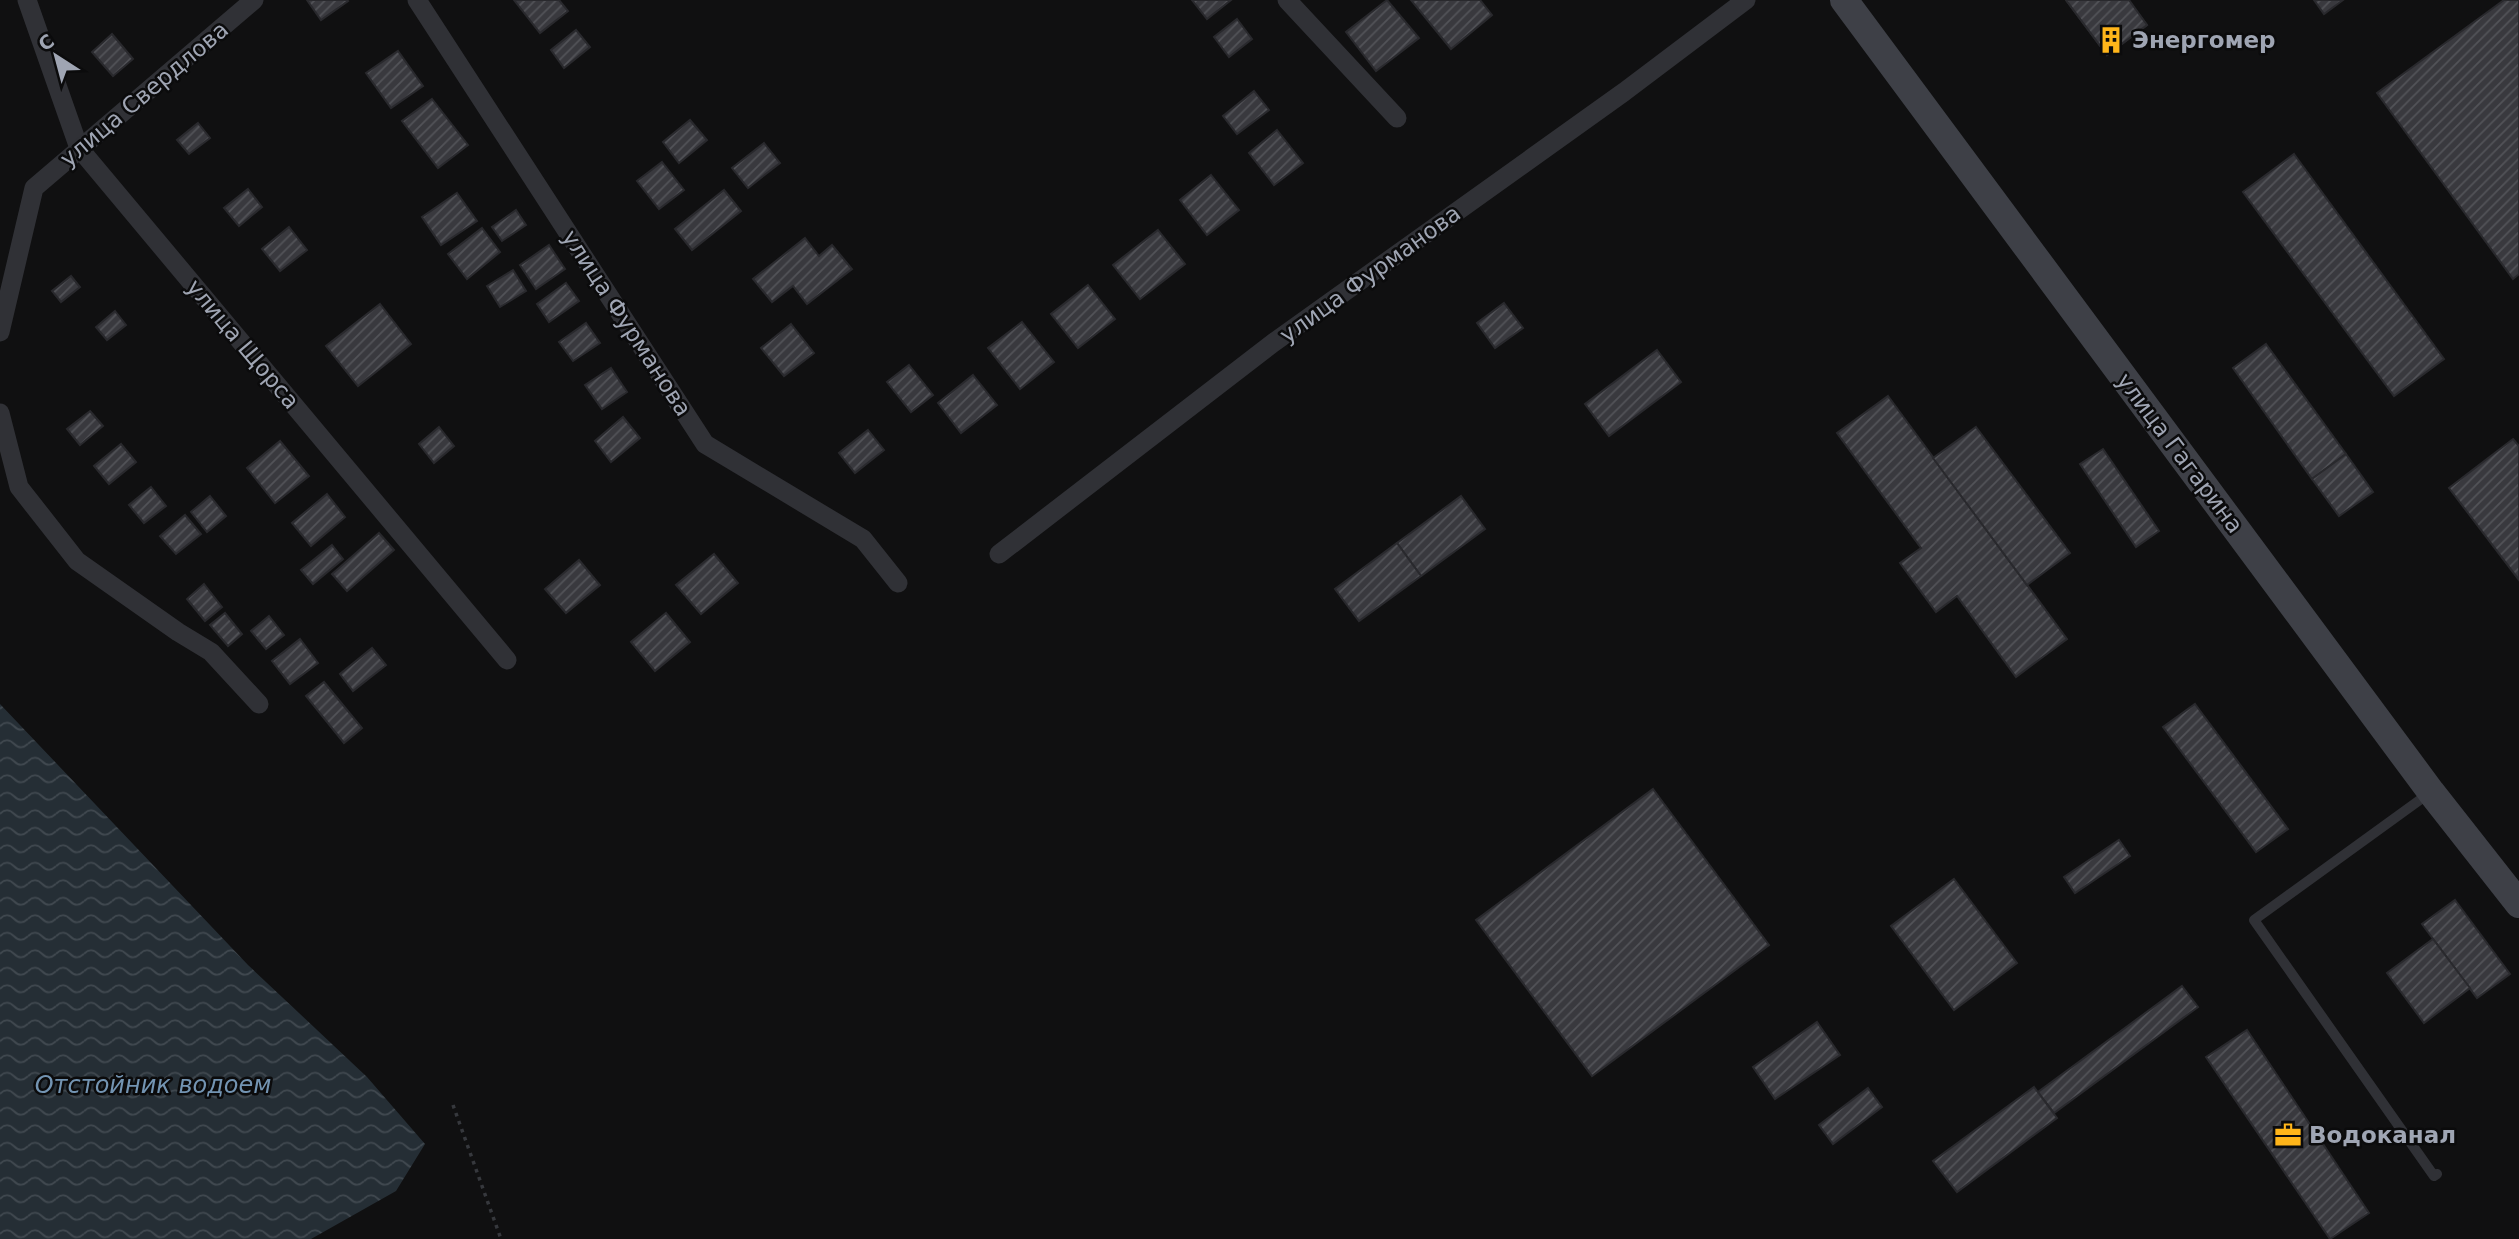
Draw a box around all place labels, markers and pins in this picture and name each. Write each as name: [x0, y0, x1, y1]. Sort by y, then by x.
building icon: Энергомер: [2096, 25, 2126, 55]
place label: Энергомер: [2132, 27, 2276, 53]
office icon: Водоканал: [2273, 1120, 2303, 1150]
place label: Водоканал: [2309, 1122, 2456, 1148]

